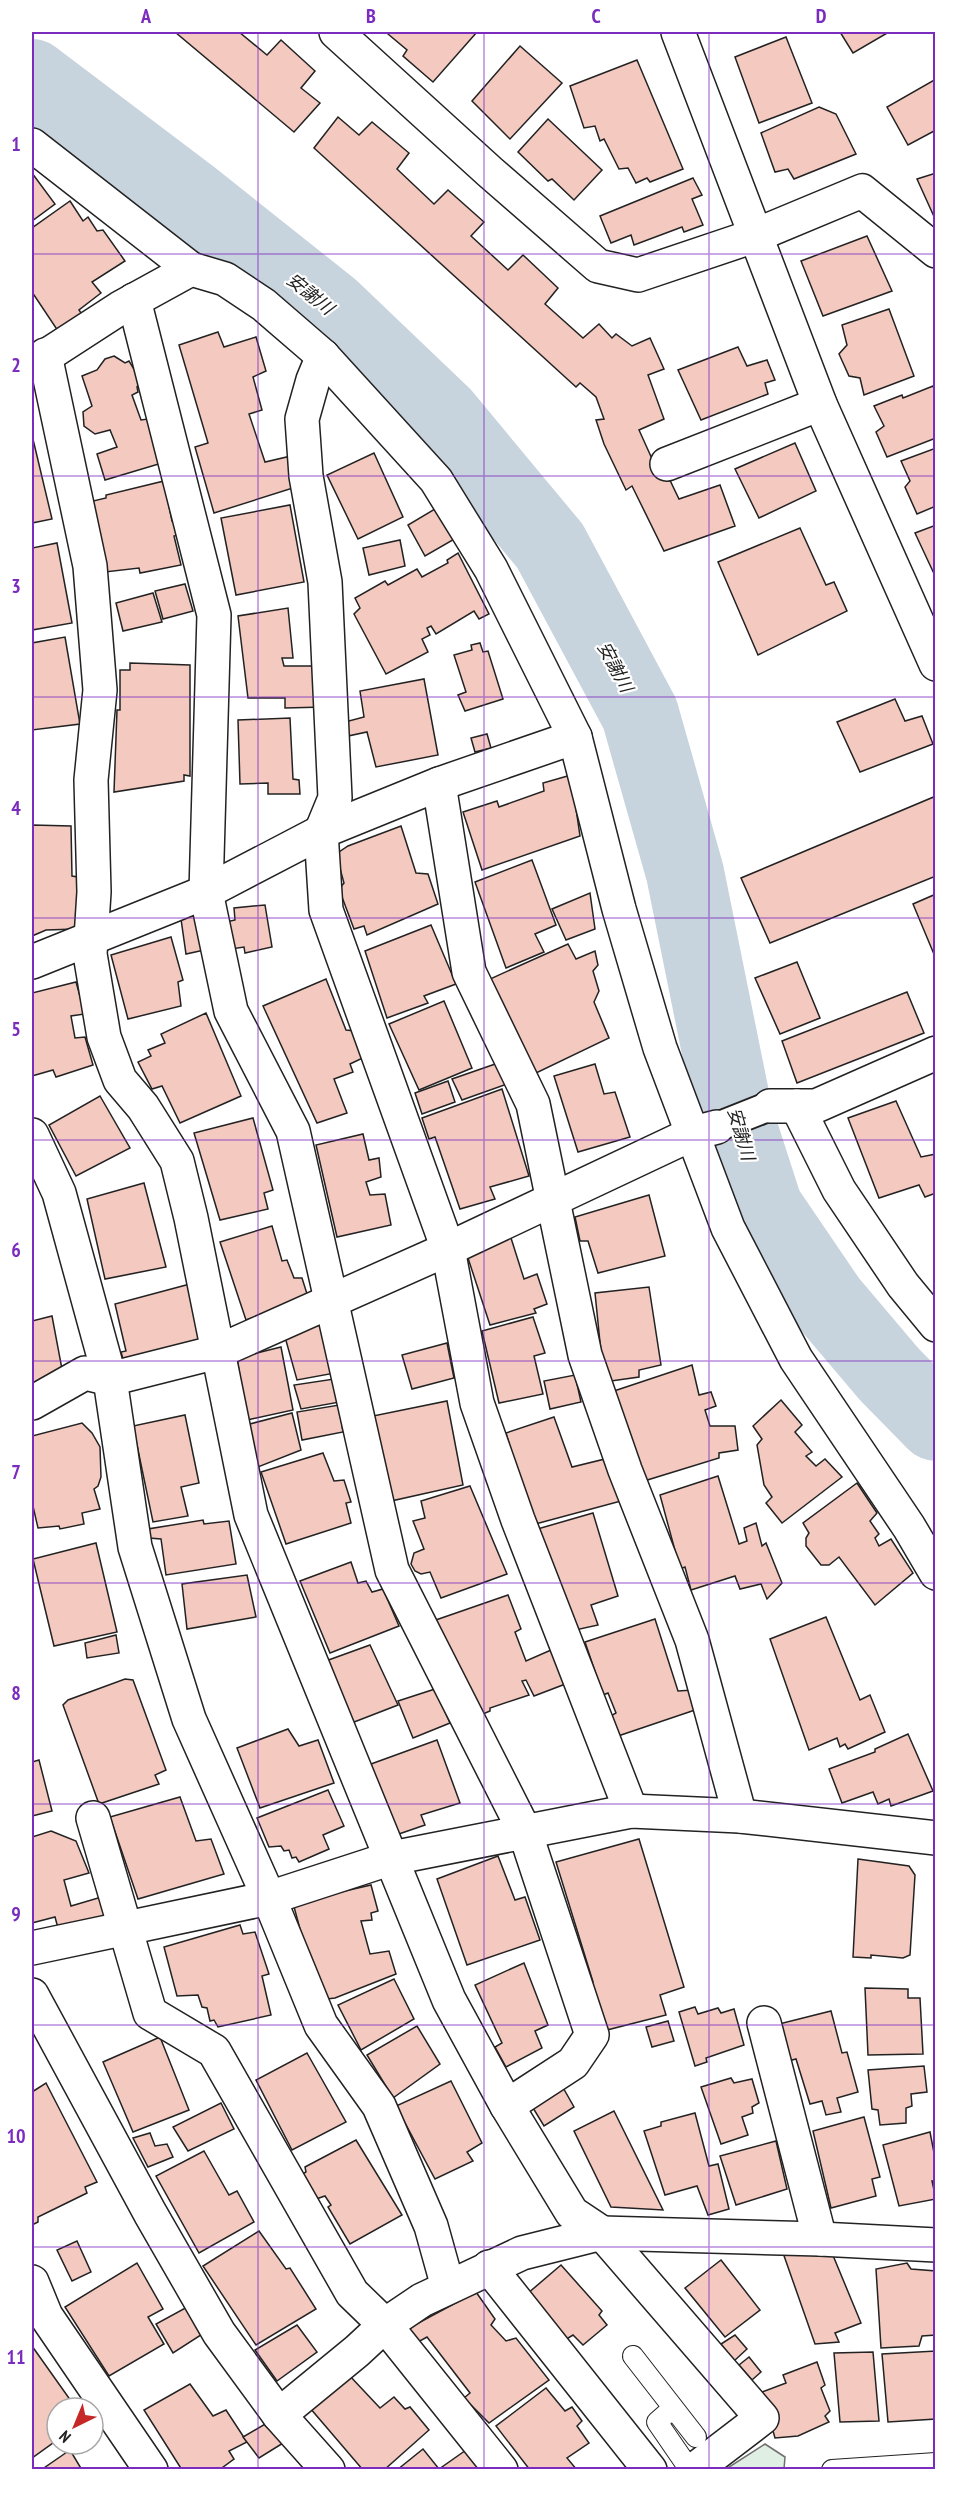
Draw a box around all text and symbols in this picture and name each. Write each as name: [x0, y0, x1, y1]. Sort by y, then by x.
text: A: [140, 3, 152, 29]
text: B: [366, 3, 376, 29]
text: C: [591, 3, 601, 29]
text: D: [816, 3, 827, 29]
text: 1: [11, 131, 21, 157]
water label: 安謝川: [282, 268, 340, 321]
text: 2: [11, 352, 21, 378]
text: 3: [11, 573, 21, 599]
water label: 安謝川: [593, 638, 639, 698]
text: 4: [11, 795, 21, 821]
text: 5: [11, 1016, 21, 1042]
water label: 安謝川: [723, 1105, 761, 1165]
text: 6: [11, 1237, 21, 1263]
text: 7: [11, 1459, 21, 1485]
text: 8: [11, 1680, 21, 1706]
text: 9: [11, 1901, 21, 1927]
text: 10: [6, 2123, 26, 2149]
text: 11: [6, 2344, 26, 2370]
north arrow: [45, 2396, 105, 2456]
text: N: [55, 2427, 75, 2447]

